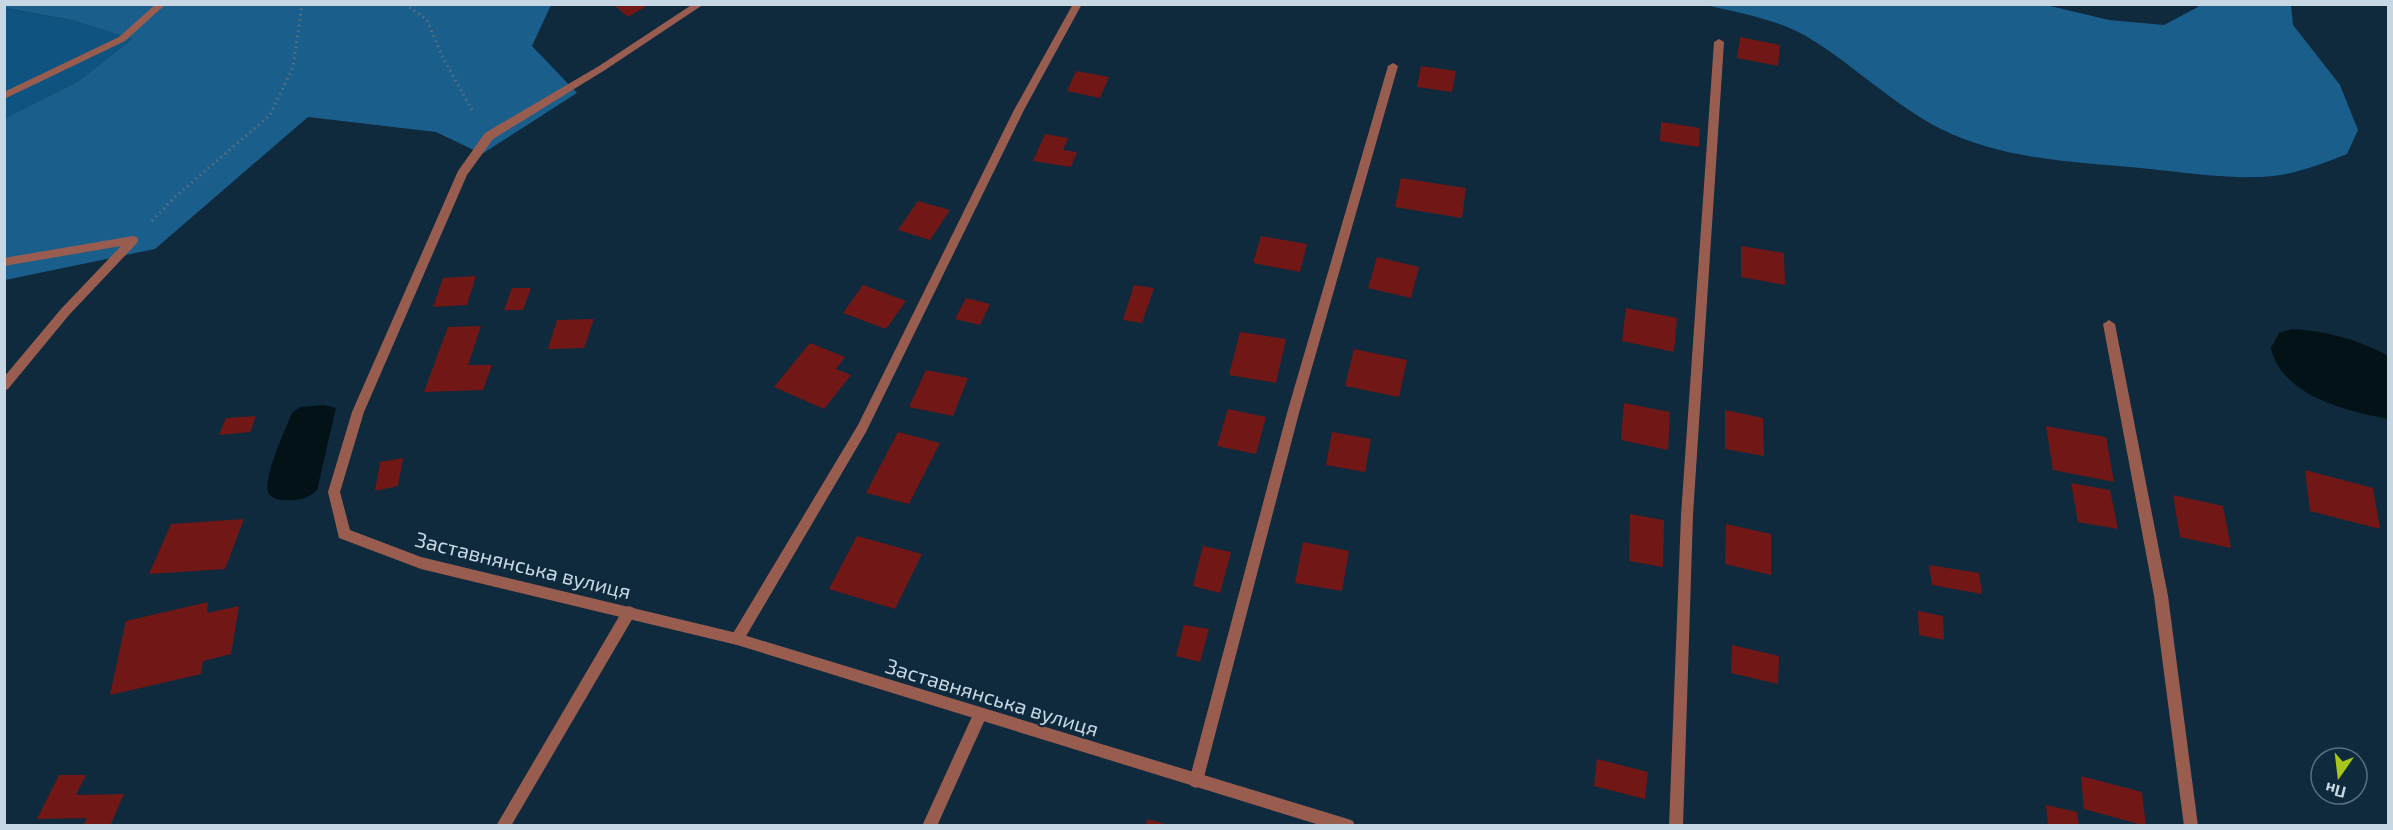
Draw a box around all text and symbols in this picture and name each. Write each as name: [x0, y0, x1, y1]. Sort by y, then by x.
street label: Заставнянська вулиця: [413, 526, 634, 604]
street label: Заставнянська вулиця: [883, 652, 1102, 742]
north arrow: [2309, 746, 2369, 806]
text: Пн: [2323, 779, 2348, 803]

